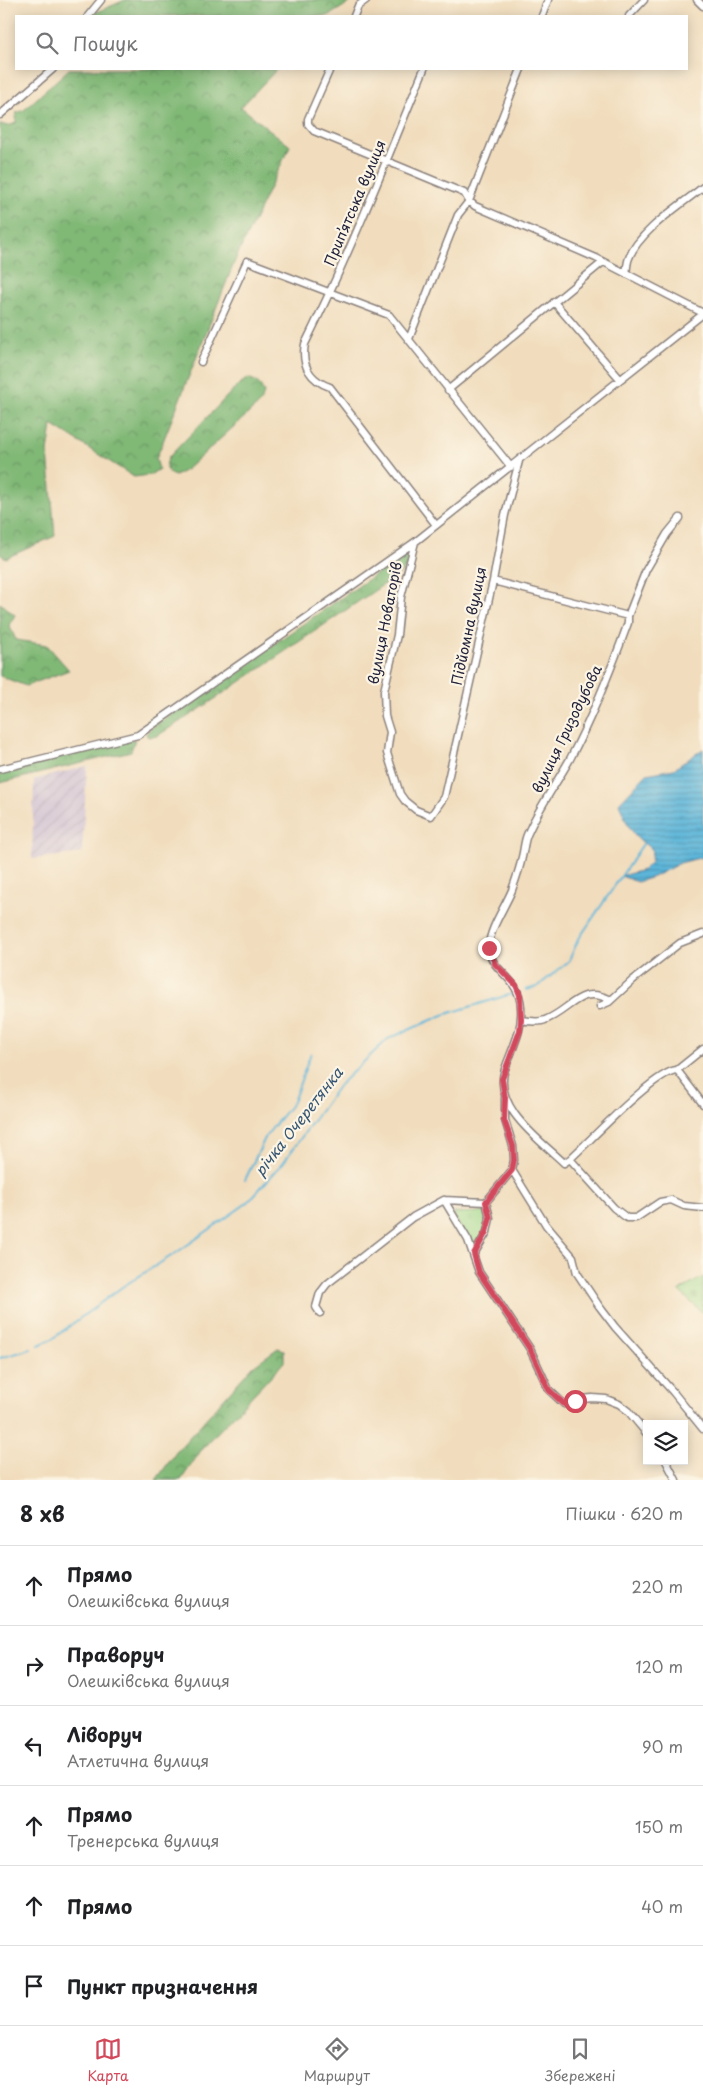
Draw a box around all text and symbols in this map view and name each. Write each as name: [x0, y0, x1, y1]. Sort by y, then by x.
search box: [15, 15, 688, 70]
icon: search: [33, 29, 61, 57]
text: Пошук: [73, 29, 138, 57]
street label: Прип’ятська вулиця: [318, 136, 391, 269]
street label: вулиця Новаторів: [362, 560, 407, 686]
street label: Підйомна вулиця: [446, 565, 491, 687]
street label: вулиця Гризодубова: [526, 661, 607, 796]
route end: [478, 937, 501, 960]
water label: річка Очеретянка: [248, 1061, 348, 1180]
route start: [564, 1390, 587, 1413]
map controls: [643, 1420, 688, 1465]
button: layers: [643, 1420, 688, 1465]
text: 8 хв: [20, 1497, 64, 1529]
text: Пішки · 620 m: [566, 1501, 683, 1525]
text: Прямо: [67, 1560, 132, 1588]
icon: ahead: [20, 1572, 48, 1600]
text: 220 m: [632, 1574, 683, 1598]
text: Олешківська вулиця: [67, 1588, 230, 1612]
text: Праворуч: [67, 1640, 164, 1668]
icon: right: [20, 1652, 48, 1680]
text: 120 m: [636, 1654, 683, 1678]
text: Олешківська вулиця: [67, 1668, 230, 1692]
text: Ліворуч: [67, 1720, 143, 1748]
icon: left: [20, 1732, 48, 1760]
text: 90 m: [642, 1734, 683, 1758]
text: Атлетична вулиця: [67, 1748, 209, 1772]
text: Прямо: [67, 1800, 132, 1828]
icon: ahead: [20, 1812, 48, 1840]
text: 150 m: [635, 1814, 683, 1838]
text: Тренерська вулиця: [67, 1828, 219, 1852]
icon: ahead: [20, 1892, 48, 1920]
text: Прямо: [67, 1892, 132, 1920]
text: 40 m: [641, 1894, 683, 1918]
icon: arrive: [20, 1972, 48, 2000]
text: Пункт призначення: [67, 1972, 258, 2000]
tab: Карта: [88, 2035, 129, 2086]
tab: Маршрут: [304, 2035, 370, 2086]
tab: Збережені: [545, 2035, 615, 2086]

